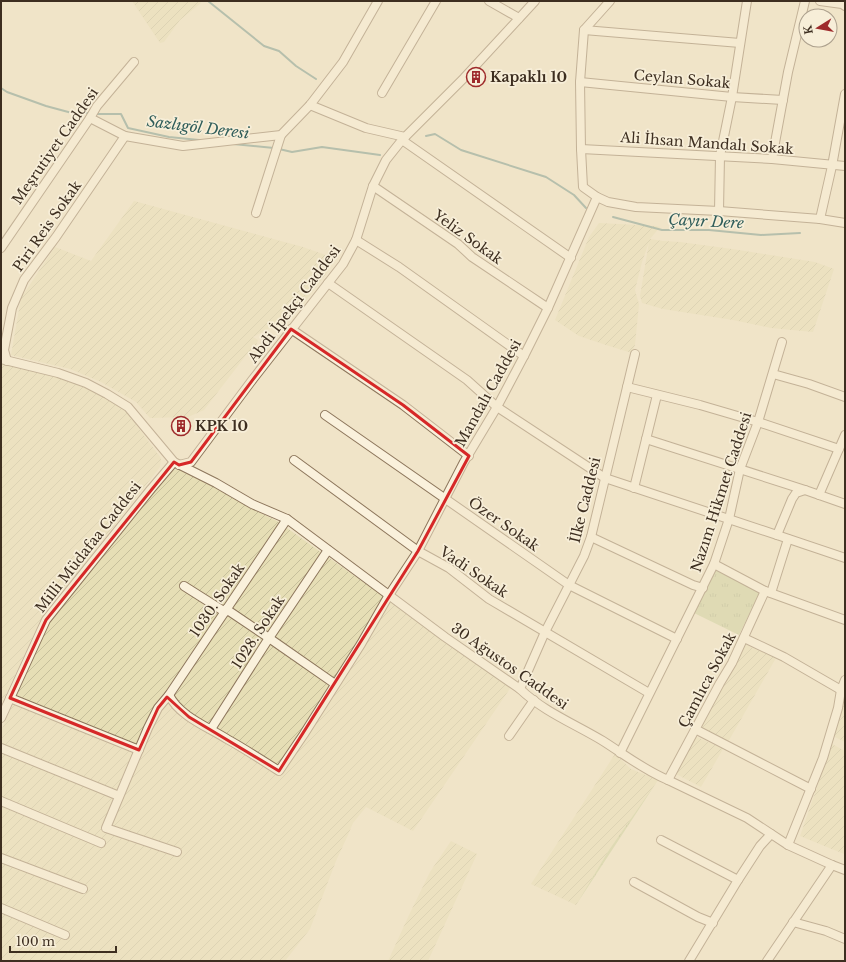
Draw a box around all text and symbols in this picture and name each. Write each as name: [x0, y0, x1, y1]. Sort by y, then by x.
north arrow: [798, 8, 838, 48]
text: K: [800, 23, 816, 36]
building icon: Kapaklı 10: [465, 66, 487, 88]
street label: Ceylan Sokak: [633, 66, 731, 92]
place label: Kapaklı 10: [490, 68, 567, 86]
street label: Meşrutiyet Caddesi: [8, 84, 102, 208]
water label: Sazlıgöl Deresi: [146, 111, 251, 143]
street label: Ali İhsan Mandalı Sokak: [619, 128, 795, 158]
street label: Piri Reis Sokak: [9, 177, 85, 275]
street label: Yeliz Sokak: [429, 205, 506, 268]
water label: Çayır Dere: [668, 210, 744, 232]
street label: Abdi İpekçi Caddesi: [243, 241, 344, 367]
street label: Mandalı Caddesi: [451, 336, 525, 450]
street label: Nazım Hikmet Caddesi: [687, 409, 755, 574]
building icon: KPK 10: [170, 415, 192, 437]
place label: KPK 10: [195, 417, 248, 435]
street label: İlke Caddesi: [566, 455, 604, 545]
street label: Milli Müdafaa Caddesi: [31, 478, 145, 616]
street label: Özer Sokak: [465, 492, 544, 555]
street label: Vadi Sokak: [435, 542, 512, 602]
street label: 1030. Sokak: [186, 559, 249, 640]
street label: 1028. Sokak: [228, 591, 289, 672]
street label: 30 Ağustos Caddesi: [448, 619, 572, 713]
street label: Çamlıca Sokak: [674, 629, 740, 731]
scale bar: [10, 928, 116, 954]
text: 100 m: [16, 934, 55, 949]

